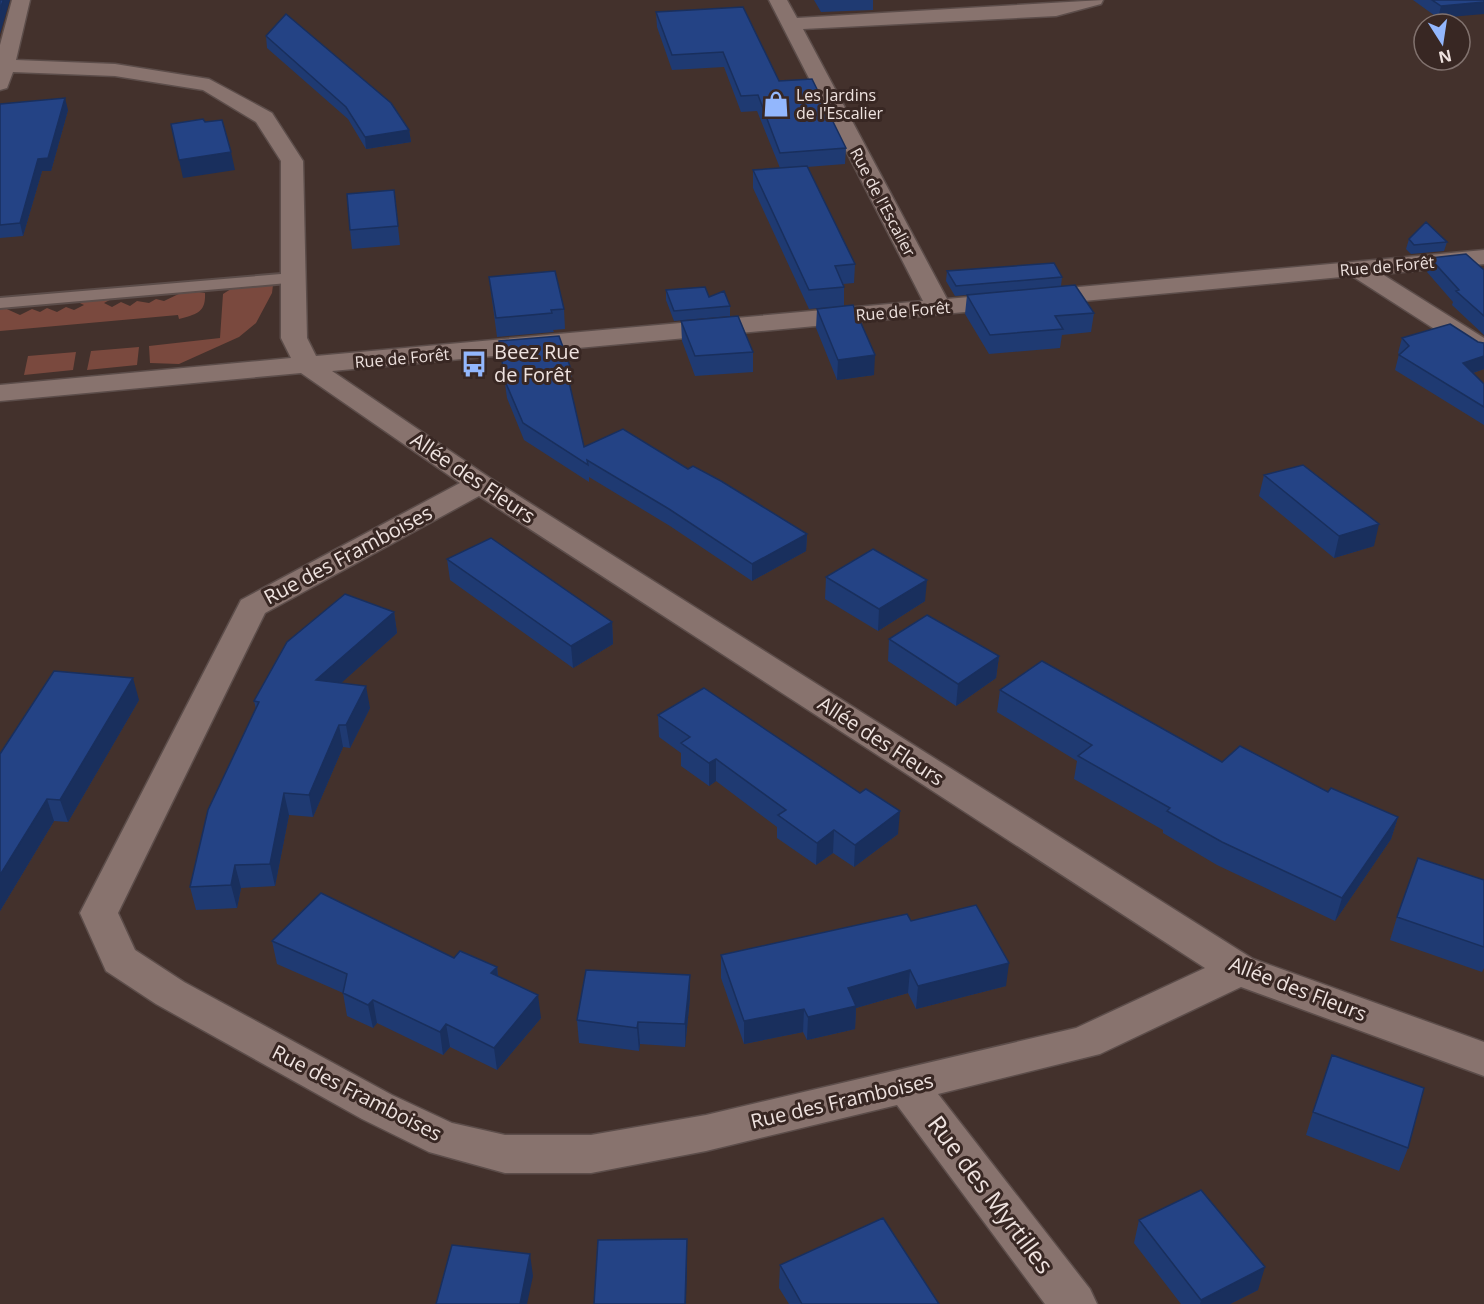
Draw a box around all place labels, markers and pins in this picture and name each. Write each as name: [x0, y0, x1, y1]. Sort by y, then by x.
place label: Les Jardins de l'Escalier: [796, 84, 884, 124]
shop icon: Les Jardins de l'Escalier: [761, 89, 791, 119]
place label: Beez Rue de Forêt: [494, 338, 580, 388]
bus stop icon: Beez Rue de Forêt: [459, 349, 489, 379]

